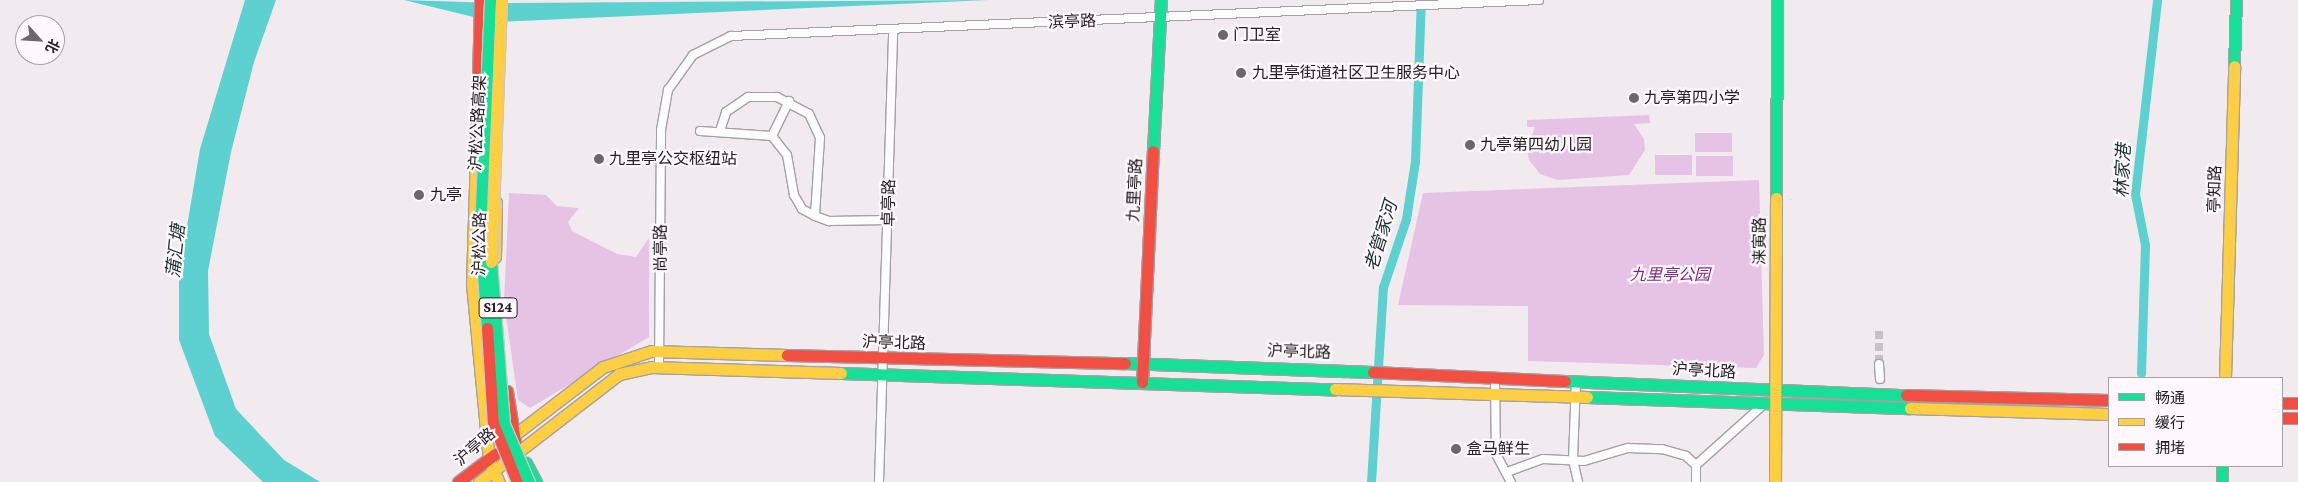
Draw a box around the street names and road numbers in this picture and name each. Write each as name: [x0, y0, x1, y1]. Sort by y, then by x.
street label: 滨亭路: [1048, 12, 1096, 32]
street label: 沪松公路高架: [466, 75, 490, 171]
street label: 九里亭路: [1124, 158, 1146, 222]
street label: 亭知路: [2205, 165, 2225, 213]
street label: 卓亭路: [879, 179, 899, 227]
street label: 沪松公路: [470, 212, 490, 276]
street label: 涞寅路: [1750, 217, 1770, 265]
street label: 尚亭路: [651, 224, 671, 272]
road number: S124: [478, 296, 518, 320]
street label: 沪亭北路: [862, 332, 926, 354]
street label: 沪亭北路: [1267, 341, 1331, 363]
street label: 沪亭北路: [1672, 360, 1736, 382]
street label: 沪亭路: [451, 424, 499, 470]

